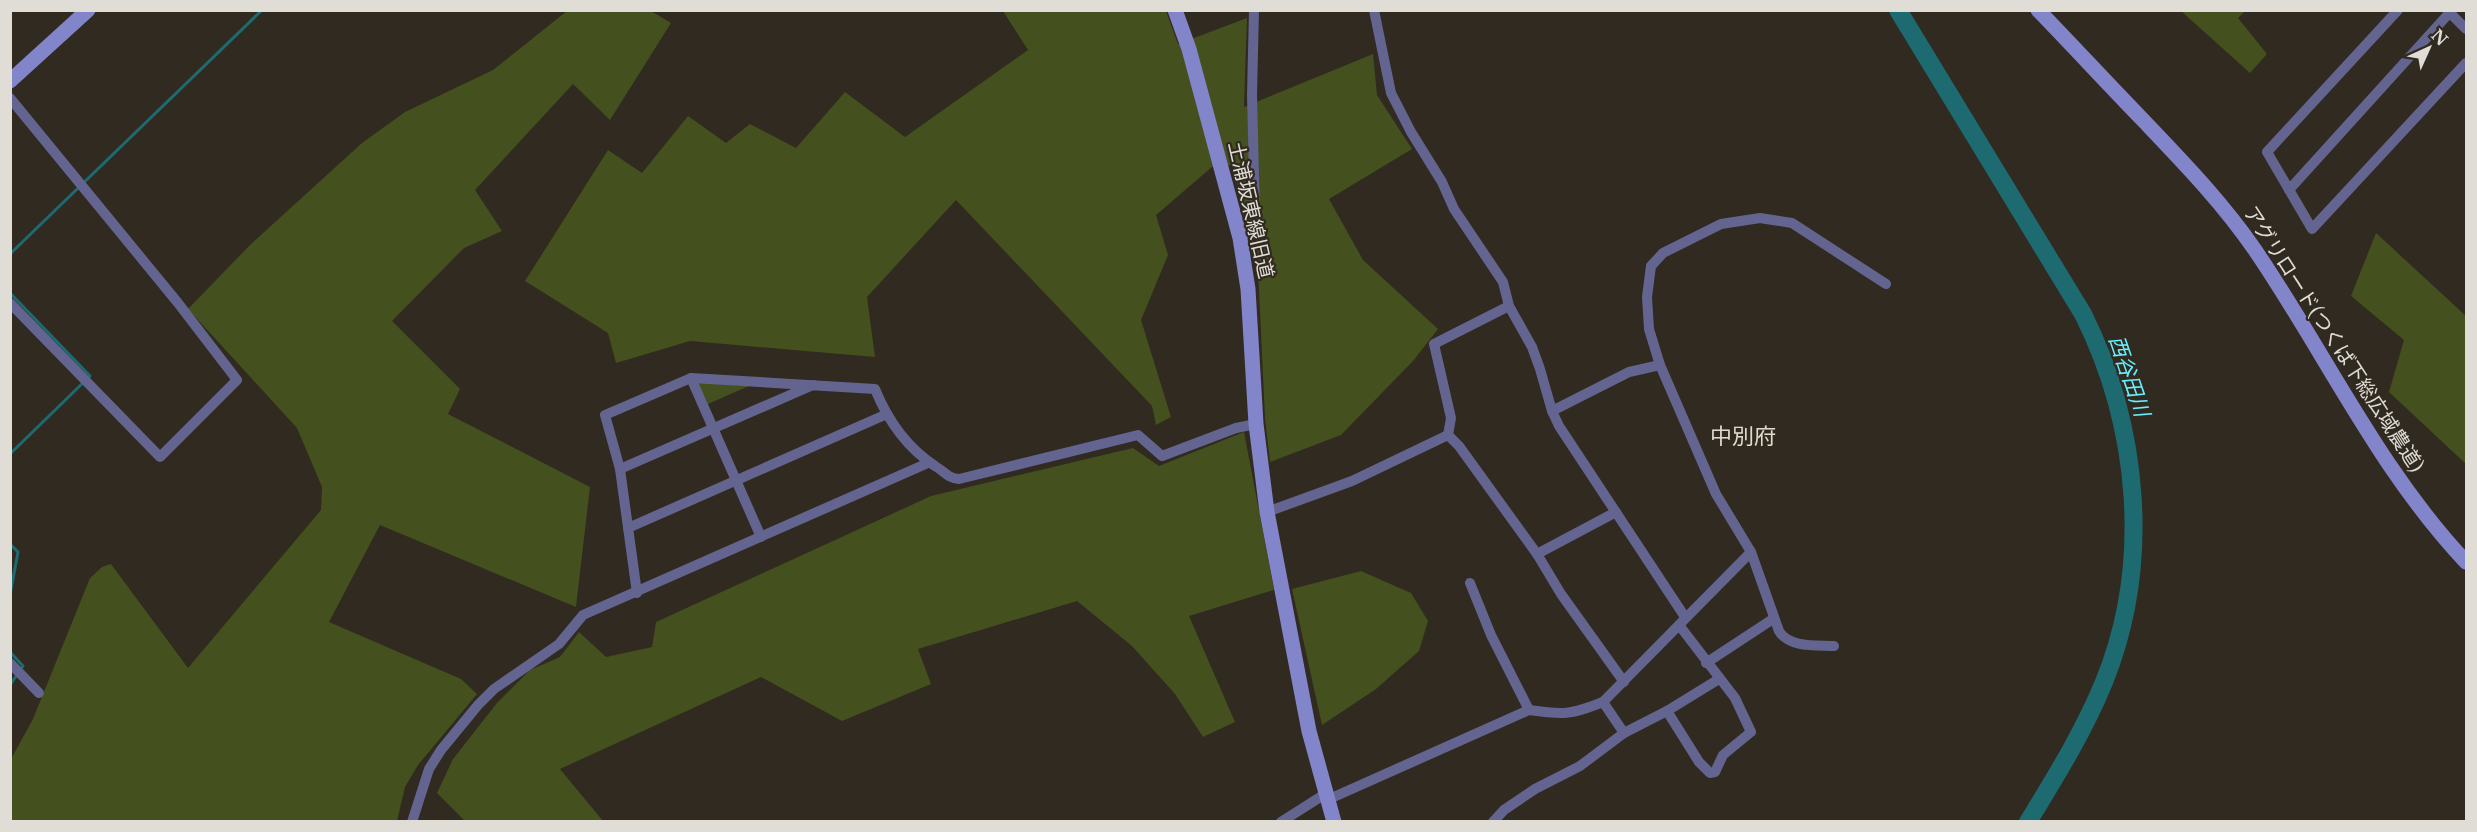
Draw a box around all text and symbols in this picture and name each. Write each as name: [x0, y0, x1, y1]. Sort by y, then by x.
north arrow: [2399, 18, 2459, 78]
text: N: [2427, 25, 2452, 50]
street label: 土浦坂東線旧道: [1224, 139, 1278, 281]
street label: アグリロード(つくば下総広域農道): [2239, 202, 2429, 476]
water label: 西谷田川: [2103, 332, 2156, 422]
district label: 中別府: [1710, 423, 1776, 450]

